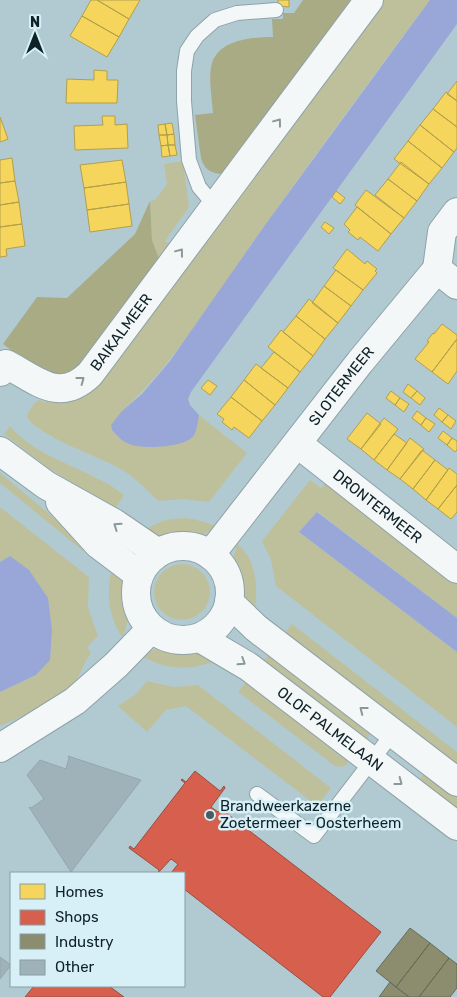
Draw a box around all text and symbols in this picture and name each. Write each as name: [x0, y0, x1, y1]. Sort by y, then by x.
north arrow: [10, 10, 60, 60]
text: N: [30, 14, 40, 31]
one-way arrow: [272, 118, 281, 128]
one-way arrow: [175, 249, 183, 258]
street label: BAIKALMEER: [87, 290, 156, 374]
street label: SLOTERMEER: [305, 343, 378, 429]
one-way arrow: [75, 378, 84, 386]
street label: DRONTERMEER: [329, 466, 426, 547]
one-way arrow: [114, 523, 123, 532]
one-way arrow: [236, 656, 245, 665]
street label: OLOF PALMELAAN: [274, 683, 387, 775]
one-way arrow: [359, 707, 369, 716]
one-way arrow: [393, 776, 403, 785]
place label: Brandweerkazerne Zoetermeer - Oosterheem: [220, 797, 401, 832]
marker: Brandweerkazerne Zoetermeer - Oosterheem: [204, 809, 216, 821]
legend: [10, 872, 185, 987]
text: Homes: [55, 883, 104, 901]
text: Shops: [55, 908, 99, 926]
text: Industry: [55, 933, 114, 951]
text: Other: [55, 958, 95, 976]

